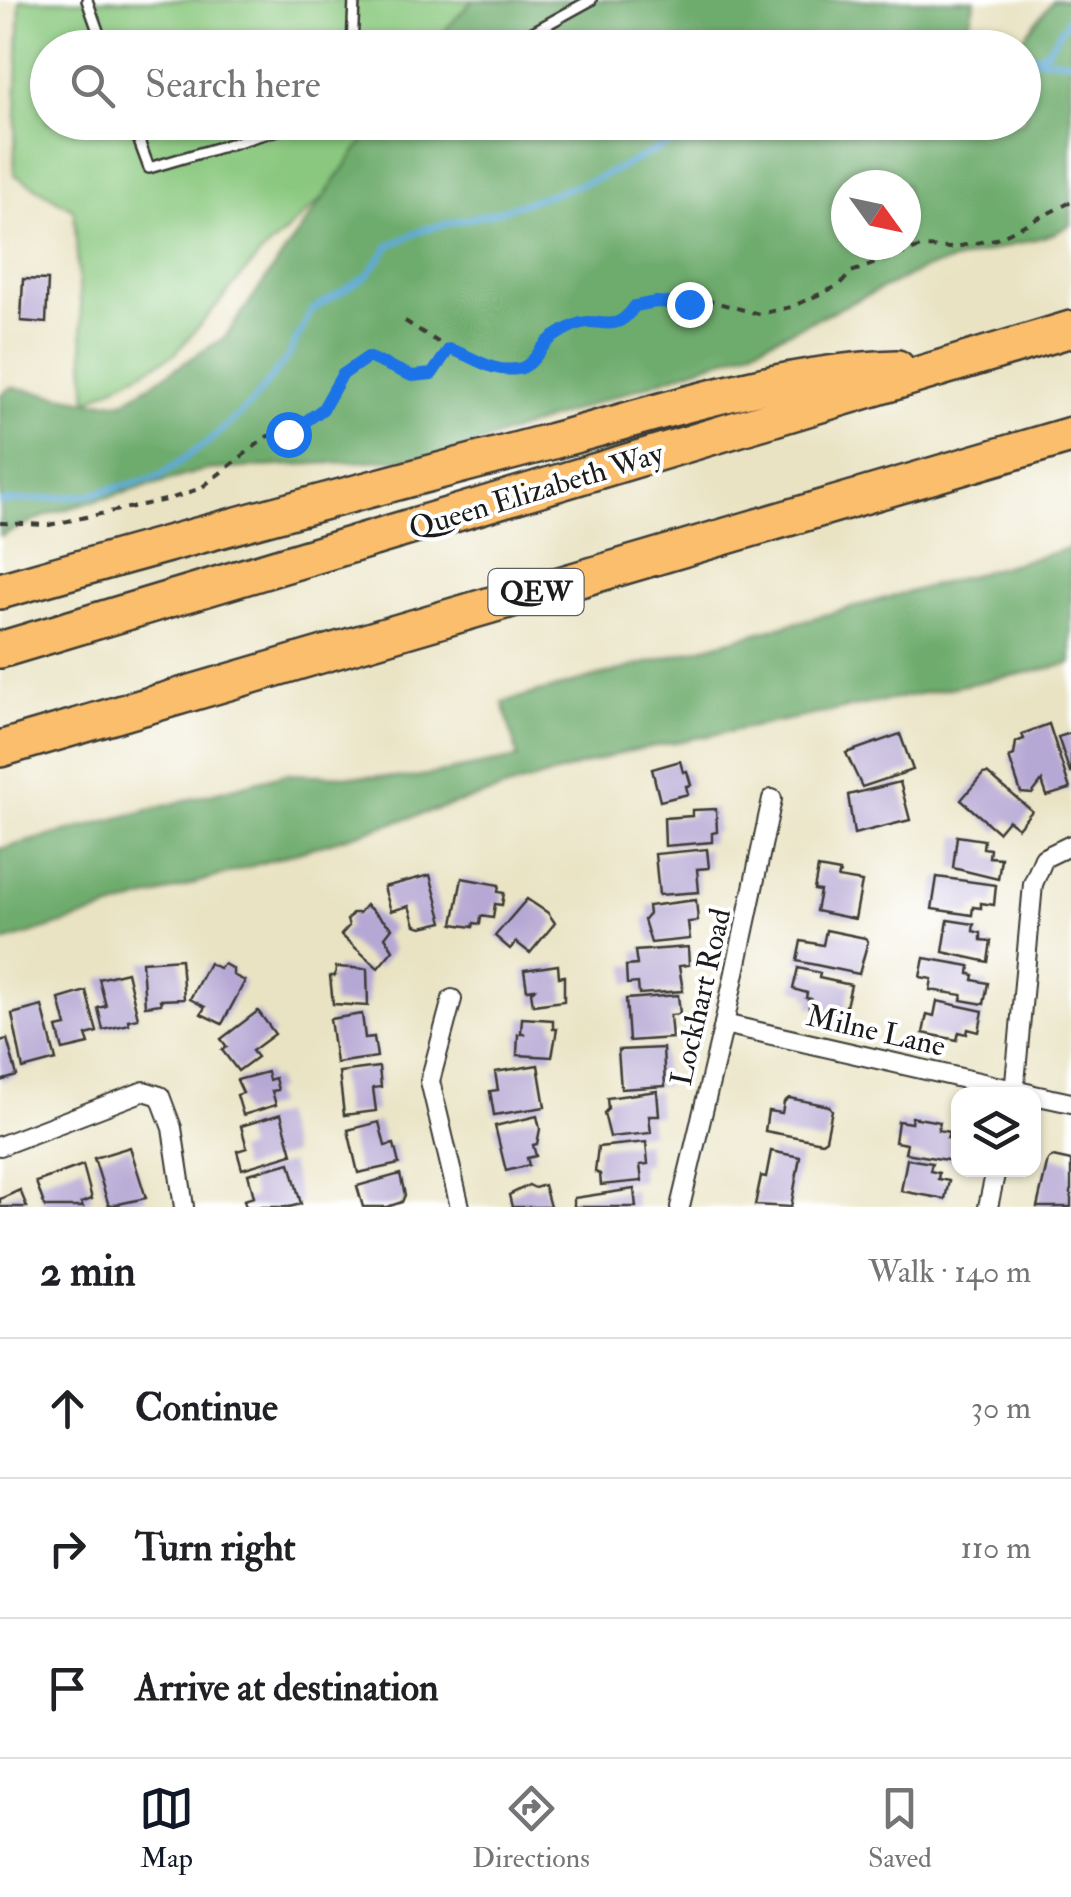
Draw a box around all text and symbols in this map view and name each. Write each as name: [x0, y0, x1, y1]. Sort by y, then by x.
search box: [30, 30, 1041, 140]
icon: search: [65, 58, 120, 113]
text: Search here: [145, 61, 321, 109]
north arrow: [831, 170, 921, 260]
route end: [667, 282, 713, 328]
route start: [266, 412, 312, 458]
street label: Queen Elizabeth Way: [404, 434, 668, 547]
road number: QEW: [488, 569, 584, 615]
street label: Lockhart Road: [663, 905, 739, 1089]
street label: Milne Lane: [803, 997, 949, 1065]
map controls: [951, 1087, 1041, 1177]
button: layers: [951, 1087, 1041, 1177]
text: 2 min: [40, 1246, 136, 1298]
text: Walk · 140 m: [868, 1252, 1031, 1292]
icon: ahead: [40, 1381, 95, 1436]
text: Continue: [135, 1384, 278, 1432]
text: 30 m: [971, 1388, 1031, 1428]
icon: right: [40, 1521, 95, 1576]
text: Turn right: [135, 1524, 296, 1572]
text: 110 m: [960, 1528, 1031, 1568]
icon: arrive: [40, 1661, 95, 1716]
text: Arrive at destination: [135, 1664, 439, 1712]
tab: Map: [139, 1781, 194, 1876]
tab: Directions: [472, 1781, 590, 1876]
tab: Saved: [868, 1781, 932, 1876]

